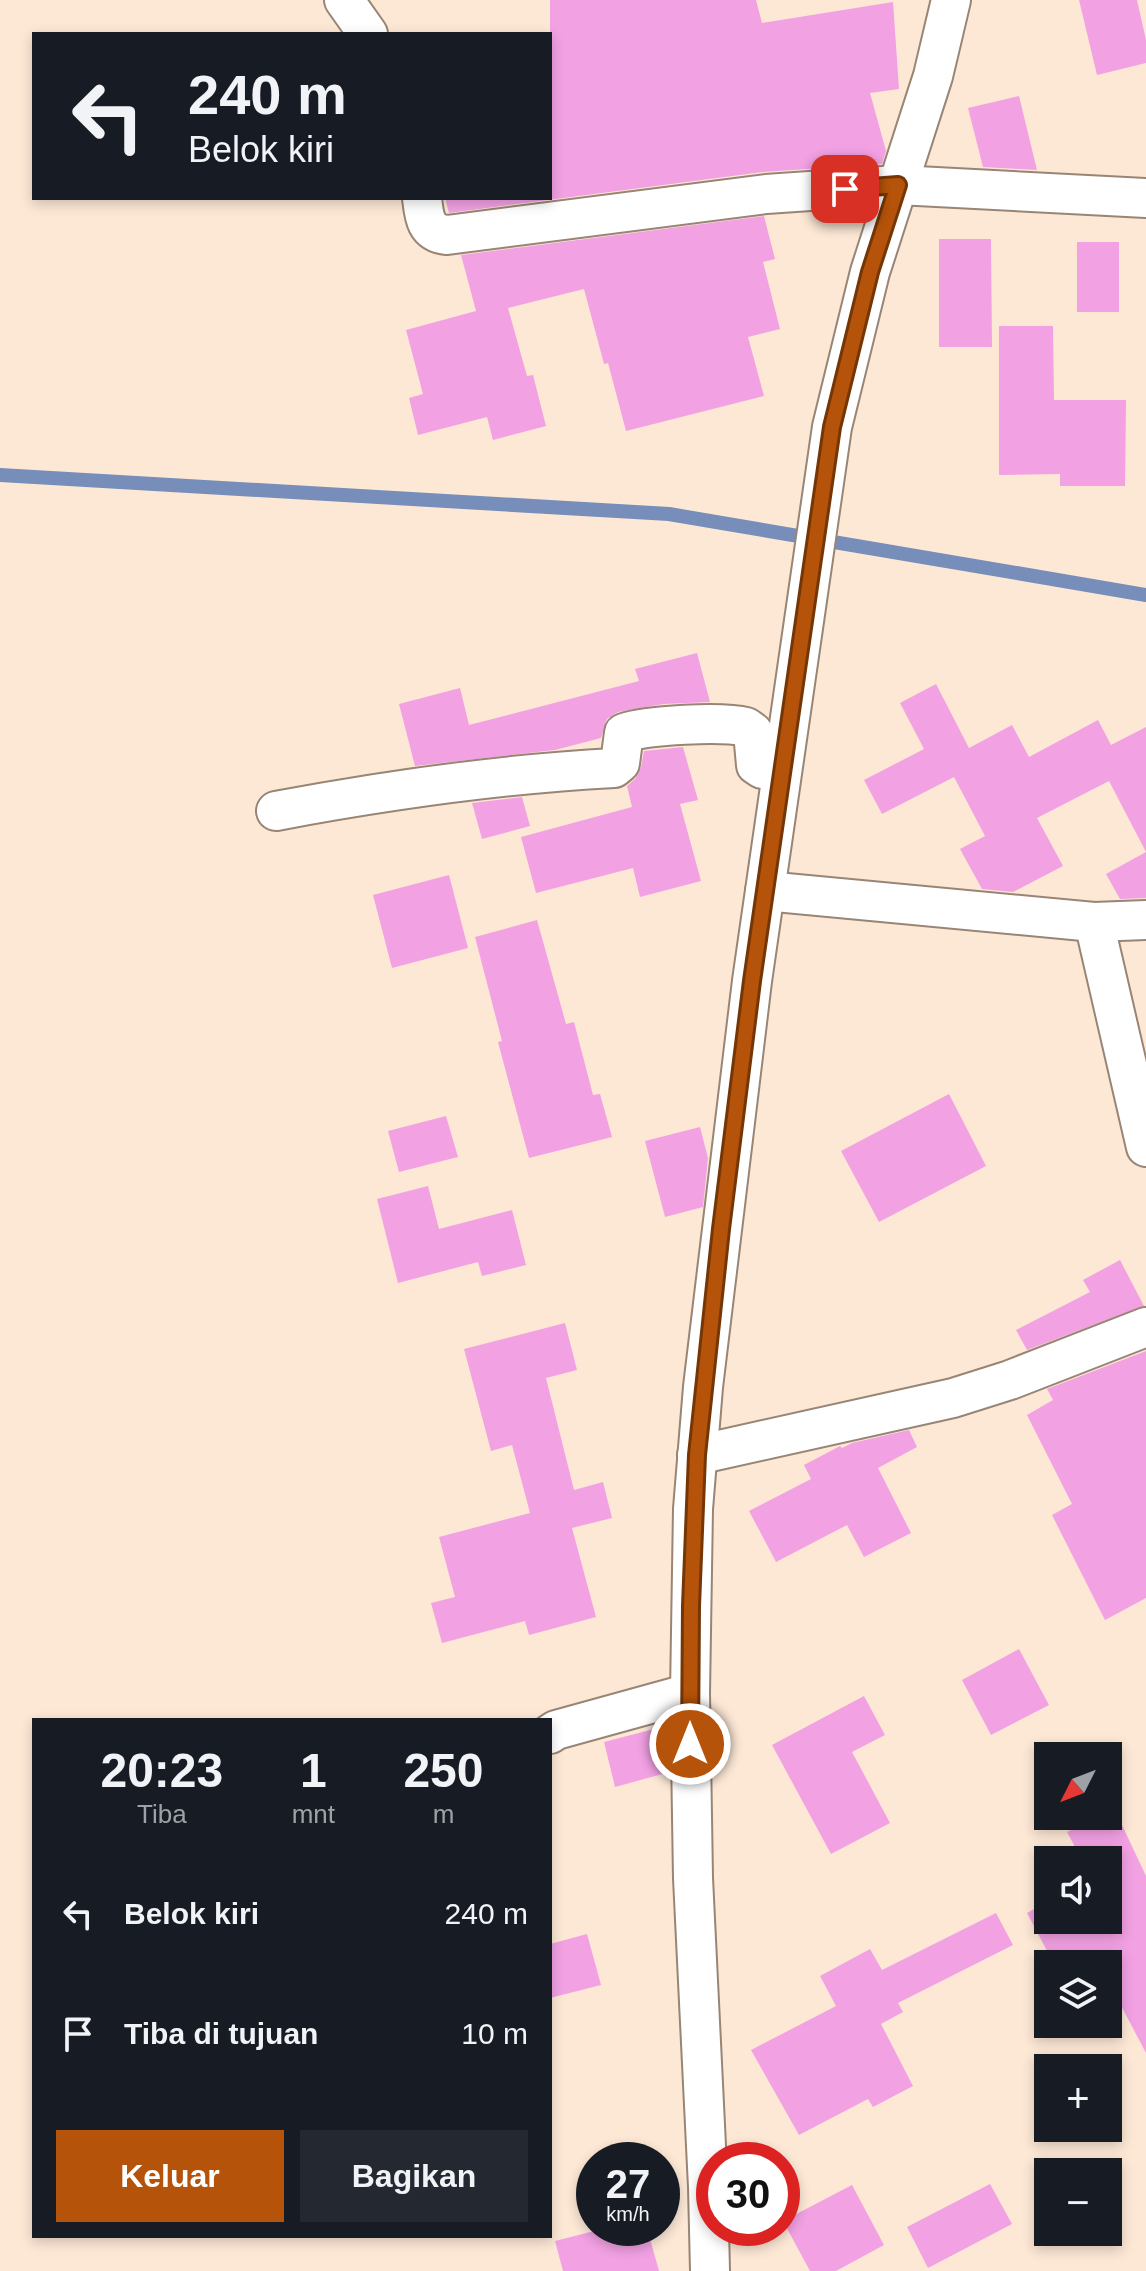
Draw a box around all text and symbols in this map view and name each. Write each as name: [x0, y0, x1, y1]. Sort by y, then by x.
text: 240 m: [188, 63, 347, 126]
icon: left: [56, 64, 160, 168]
text: Belok kiri: [188, 129, 334, 170]
pin: [811, 155, 879, 223]
icon: arrive: [823, 167, 867, 211]
position arrow: [648, 1702, 732, 1786]
north arrow: [1034, 1742, 1122, 1830]
map controls: [1034, 1742, 1122, 2246]
text: 20:23: [100, 1744, 223, 1797]
text: 1: [300, 1744, 327, 1797]
text: 250: [403, 1744, 484, 1797]
text: Tiba: [137, 1799, 187, 1829]
text: mnt: [292, 1799, 335, 1829]
text: m: [433, 1799, 454, 1829]
button: sound: [1034, 1846, 1122, 1934]
icon: left: [56, 1892, 100, 1936]
text: Belok kiri: [124, 1897, 259, 1930]
text: 240 m: [445, 1897, 528, 1930]
button: layers: [1034, 1950, 1122, 2038]
icon: arrive: [56, 2012, 100, 2056]
text: Tiba di tujuan: [124, 2017, 318, 2050]
text: 10 m: [461, 2017, 528, 2050]
button: +: [1034, 2054, 1122, 2142]
button: Keluar: [56, 2130, 284, 2222]
button: Bagikan: [300, 2130, 528, 2222]
speed limit sign: 30: [696, 2142, 800, 2246]
button: −: [1034, 2158, 1122, 2246]
text: 27: [606, 2162, 650, 2206]
text: km/h: [606, 2203, 650, 2225]

